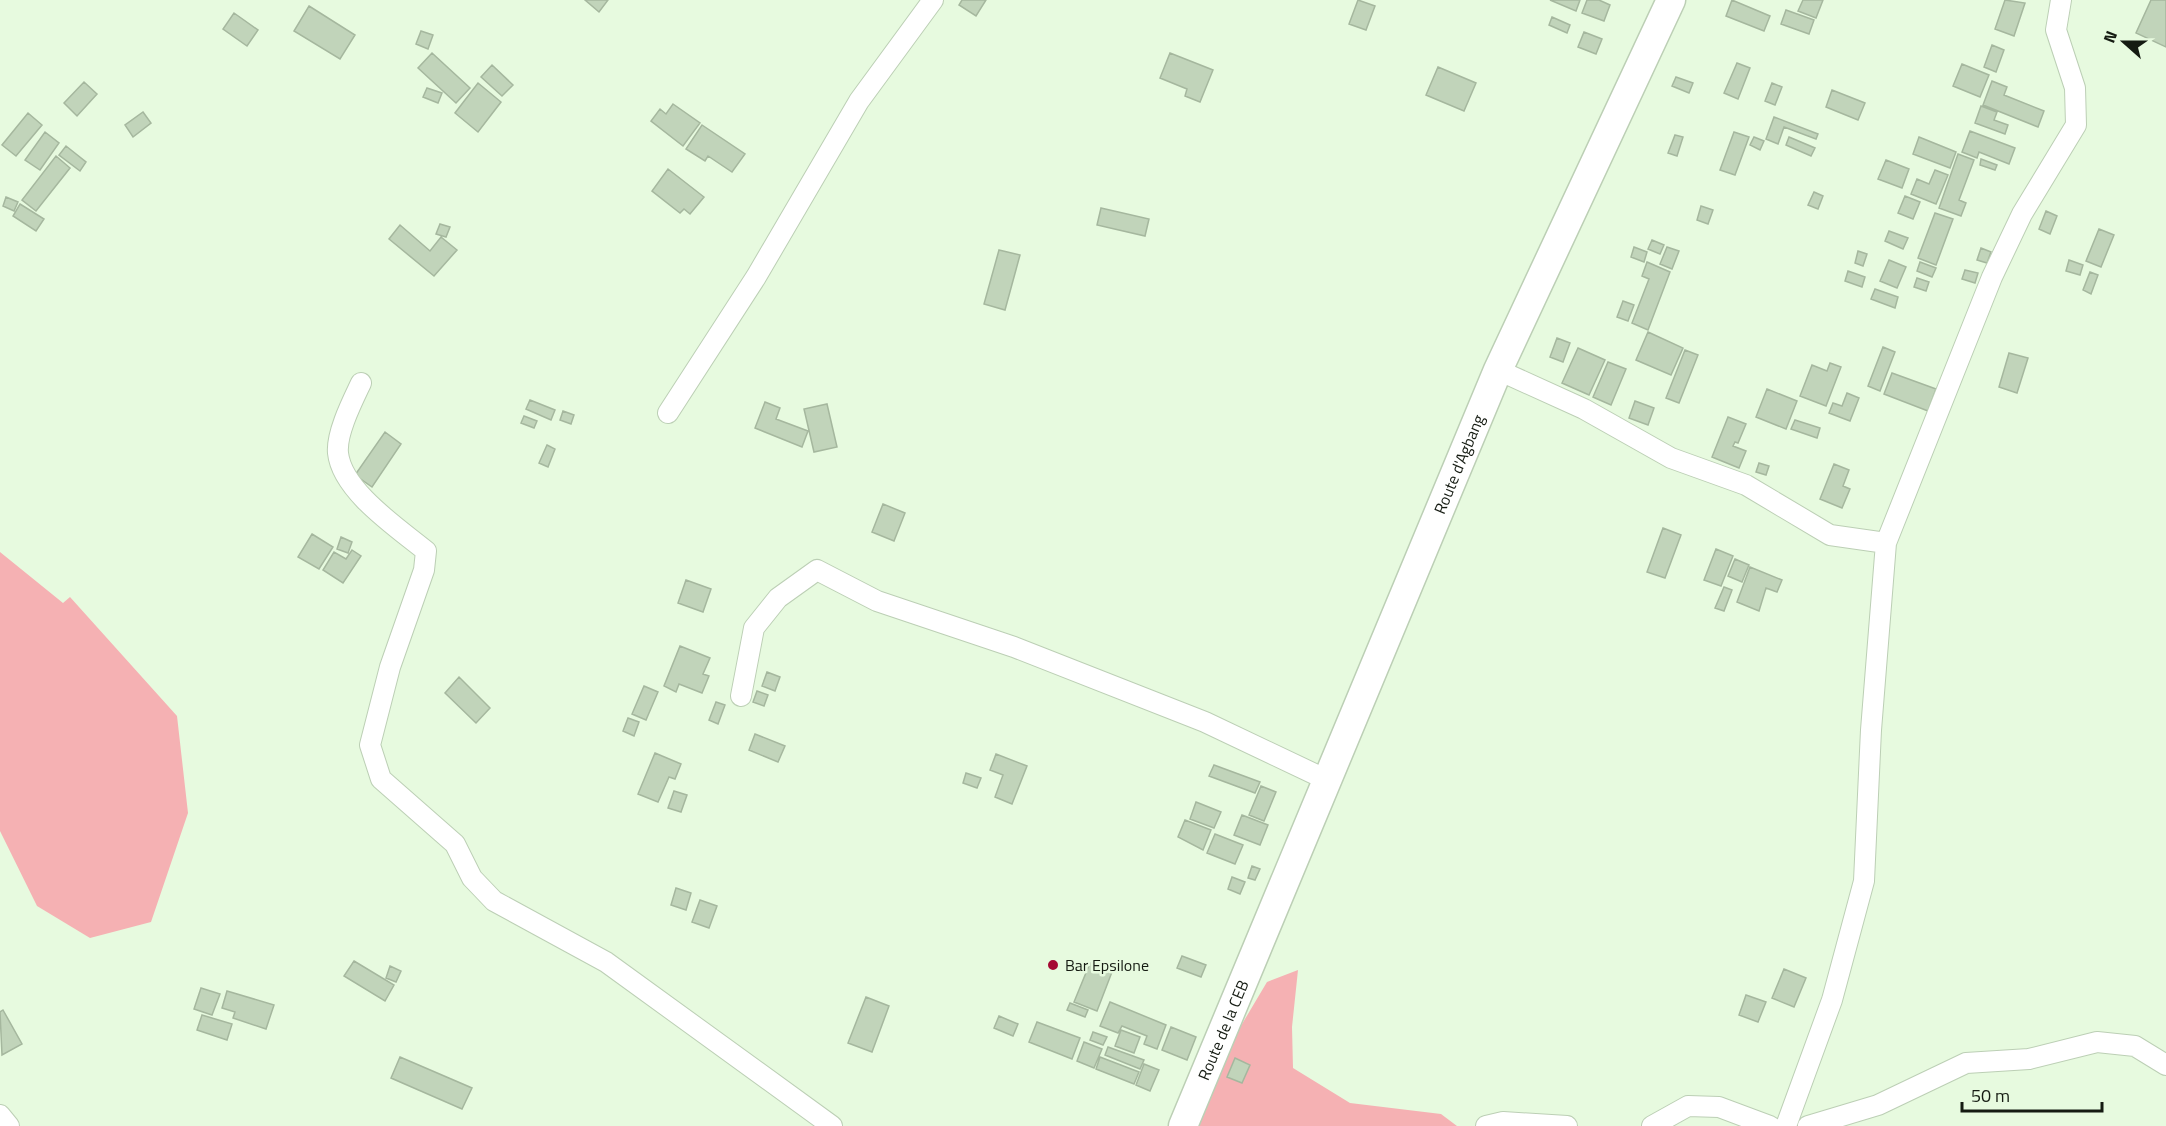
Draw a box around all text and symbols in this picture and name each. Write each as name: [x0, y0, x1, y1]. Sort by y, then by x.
north arrow: [2094, 12, 2154, 72]
text: N: [2097, 27, 2123, 46]
street label: Route d'Agbang: [1427, 411, 1490, 518]
place label: Bar Epsilone: [1065, 953, 1149, 977]
marker: Bar Epsilone: [1046, 958, 1060, 972]
street label: Route de la CEB: [1191, 976, 1255, 1084]
scale bar: [1962, 1075, 2102, 1113]
text: 50 m: [1971, 1082, 2010, 1109]

